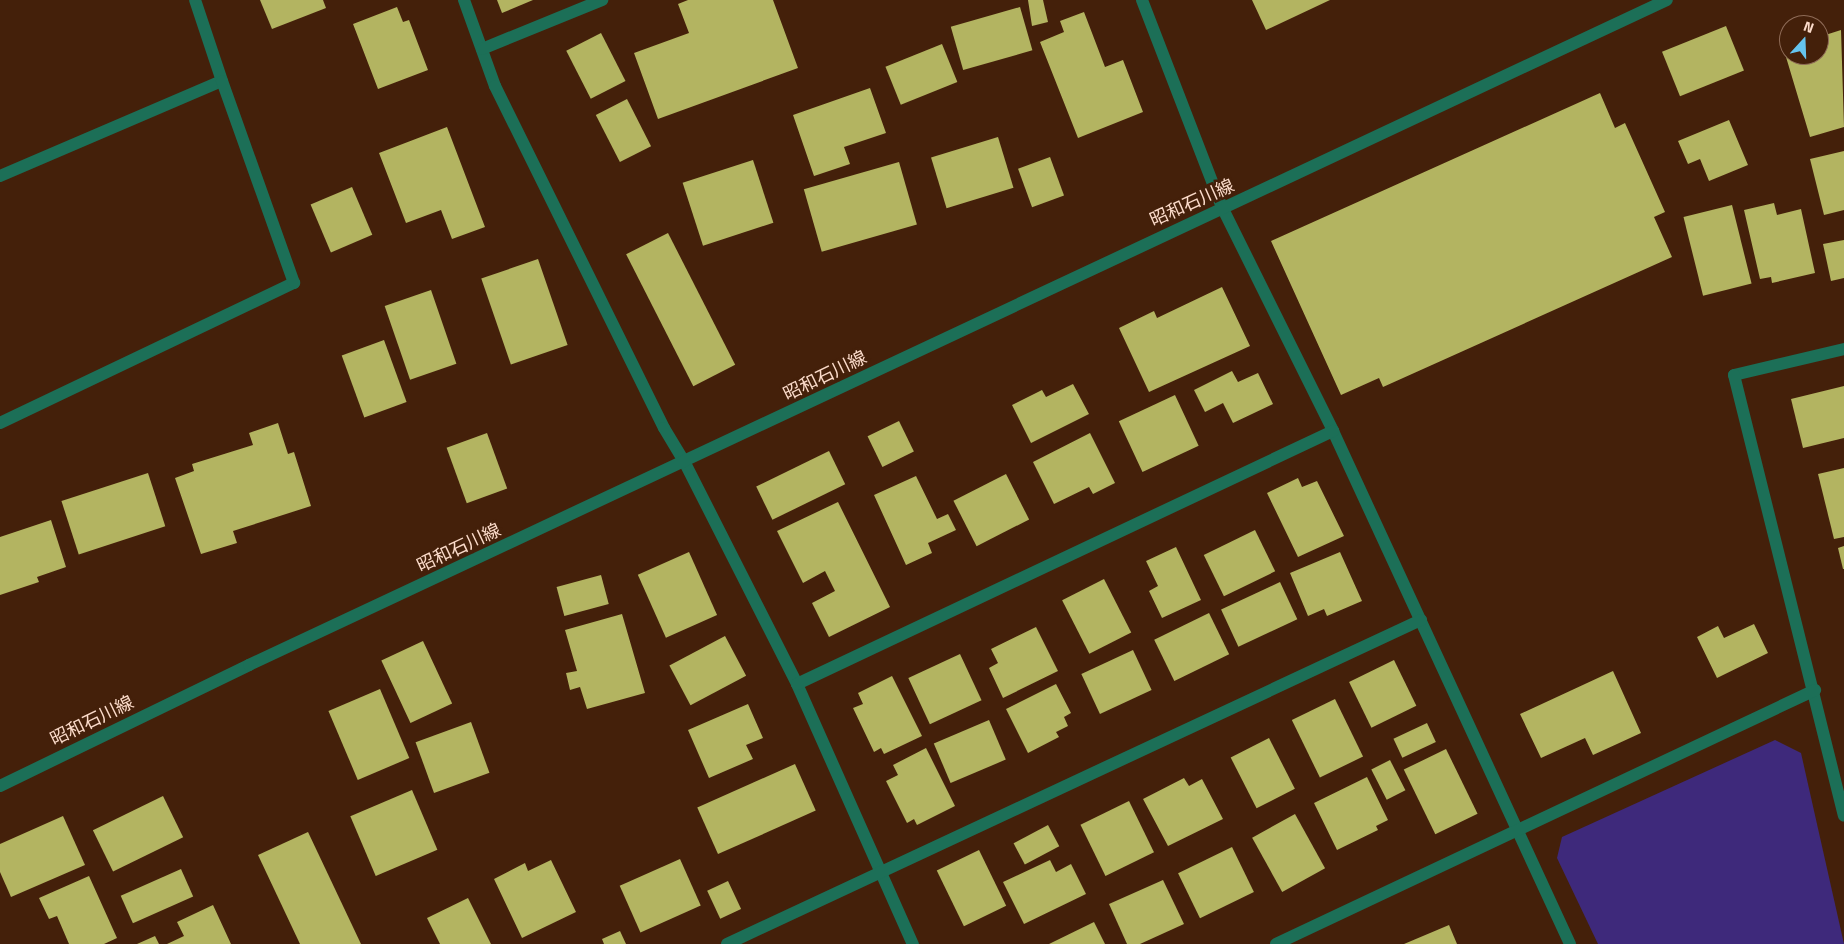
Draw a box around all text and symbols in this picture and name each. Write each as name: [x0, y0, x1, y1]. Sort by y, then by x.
north arrow: [1779, 15, 1829, 65]
text: N: [1801, 15, 1817, 38]
street label: 昭和石川線: [1146, 175, 1238, 231]
street label: 昭和石川線: [780, 347, 870, 405]
street label: 昭和石川線: [414, 519, 504, 577]
street label: 昭和石川線: [47, 692, 137, 750]

